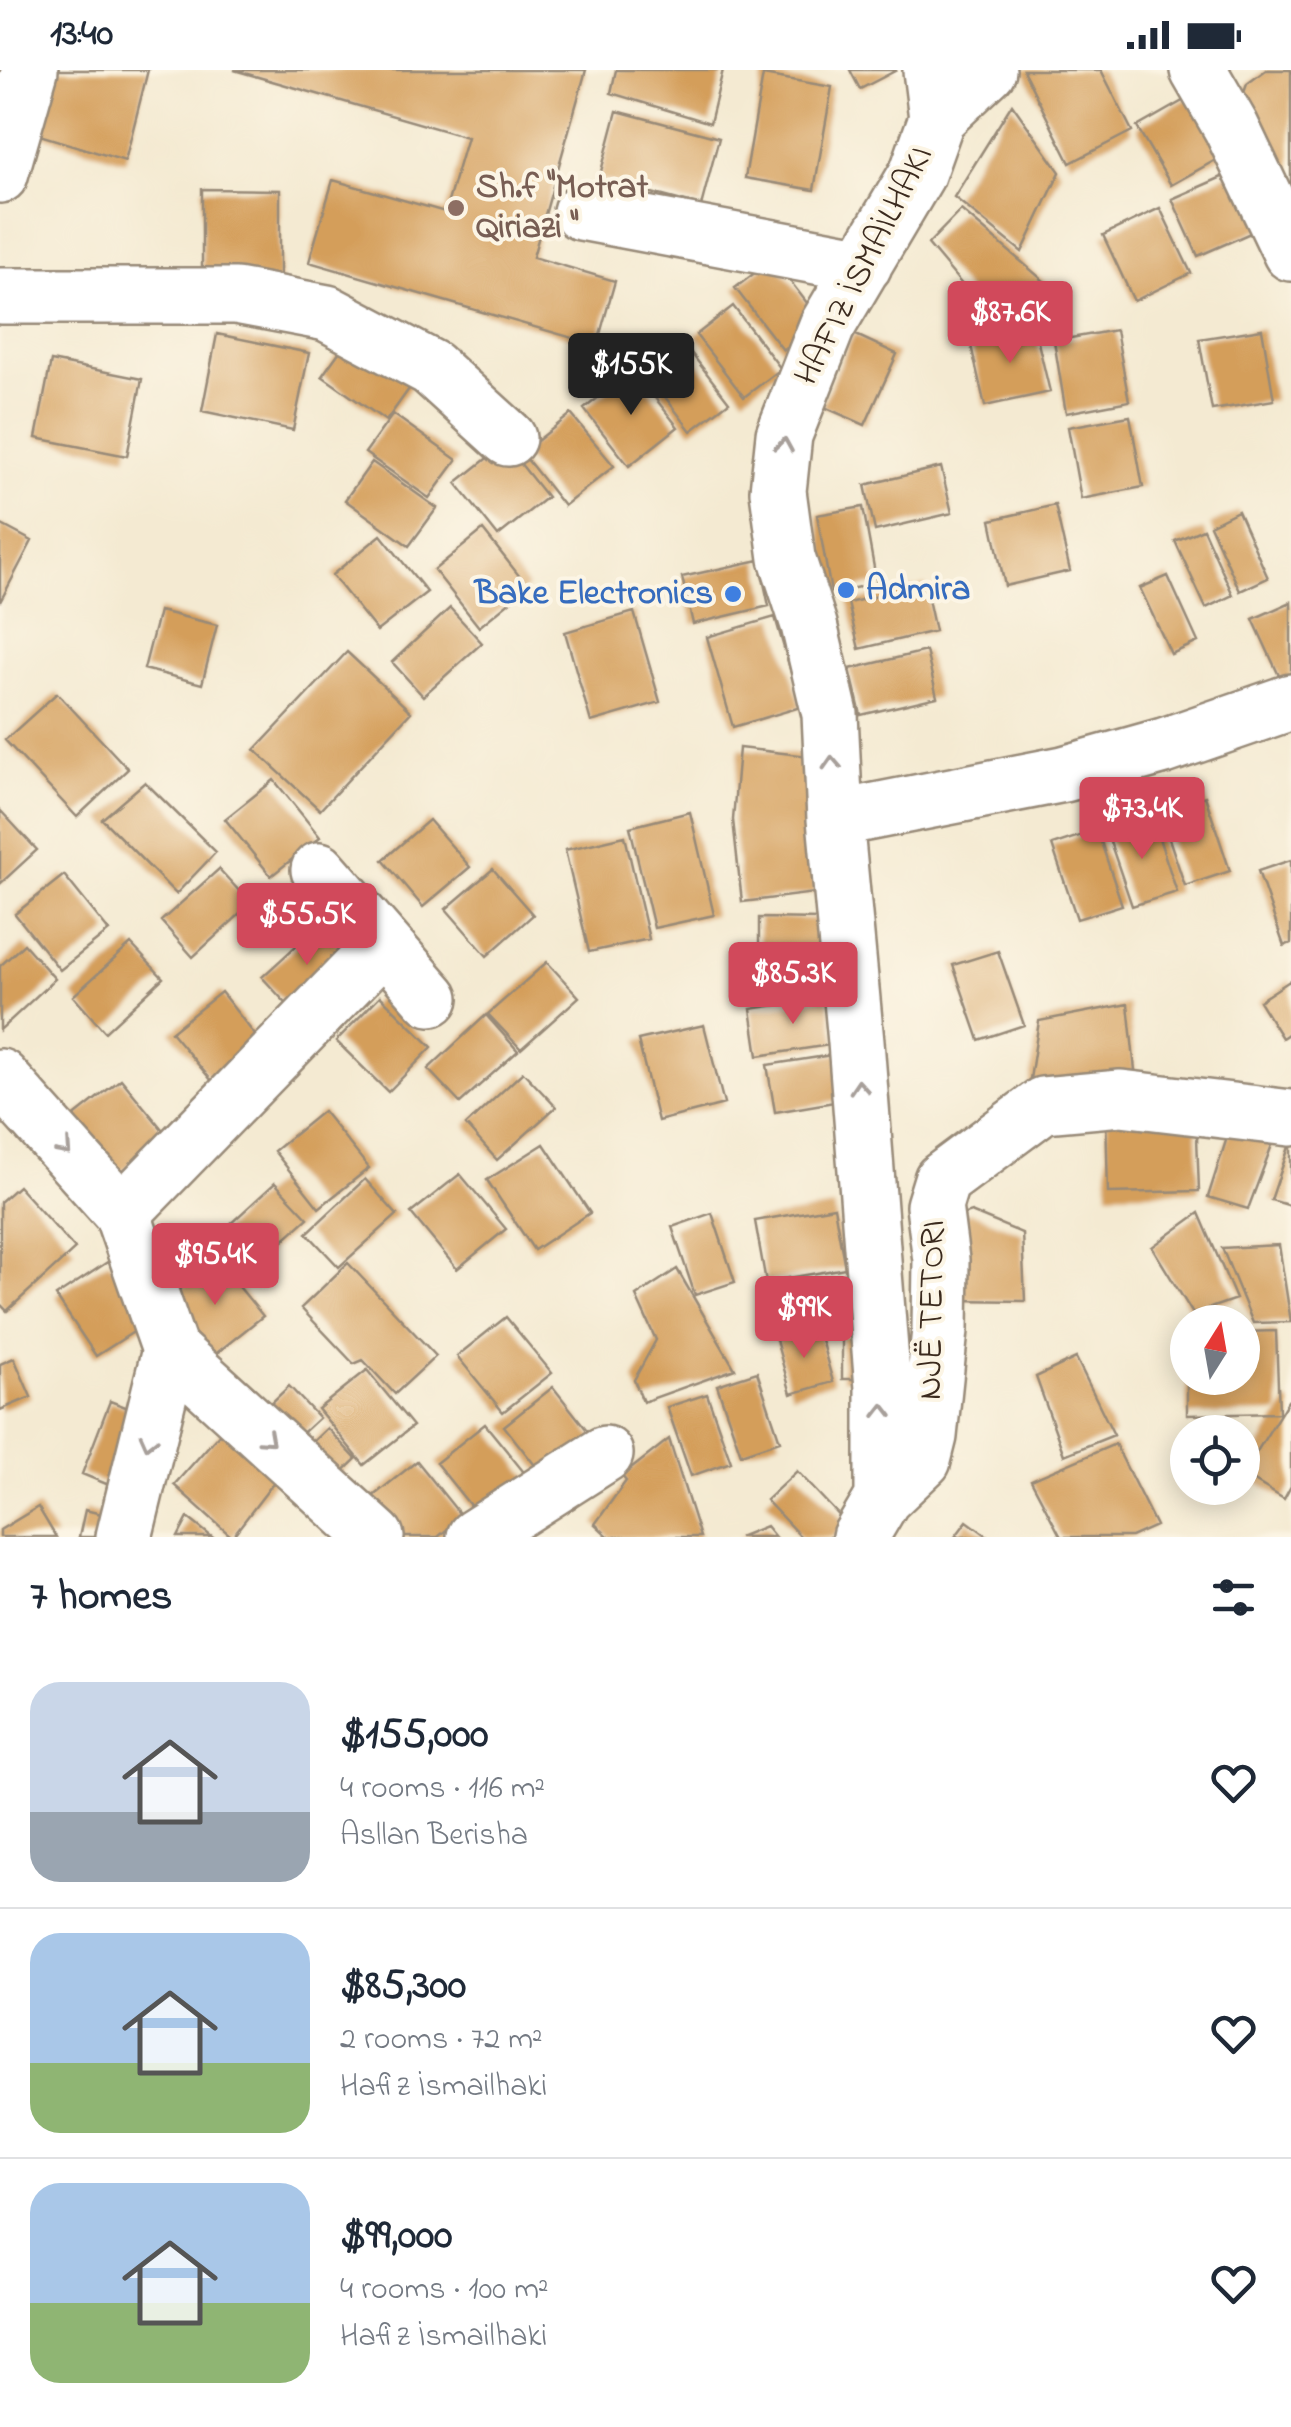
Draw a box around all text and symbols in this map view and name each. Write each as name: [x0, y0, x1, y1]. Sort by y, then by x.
text: 13:40: [50, 7, 113, 63]
street label: HAFIZ İSMAİLHAKI: [783, 137, 947, 395]
place label: Sh.f "Motrat Qiriazi ": [476, 163, 648, 254]
marker: Sh.f "Motrat Qiriazi ": [445, 197, 467, 219]
pin: $87.6K: [929, 281, 1091, 366]
text: $87.6K: [970, 290, 1050, 337]
pin: $155K: [561, 333, 701, 418]
text: $155K: [590, 342, 672, 389]
one-way arrow: [773, 437, 794, 453]
place label: Admira: [866, 565, 971, 616]
place label: Bake Electronics: [473, 569, 713, 620]
marker: Admira: [835, 579, 857, 601]
marker: Bake Electronics: [722, 583, 744, 605]
one-way arrow: [822, 754, 843, 770]
pin: $73.4K: [1061, 777, 1223, 862]
text: $73.4K: [1102, 786, 1183, 833]
pin: $55.5K: [226, 883, 388, 968]
text: $55.5K: [259, 892, 355, 939]
pin: $85.3K: [712, 942, 874, 1027]
text: $85.3K: [751, 951, 835, 998]
one-way arrow: [849, 1078, 870, 1094]
one-way arrow: [53, 1137, 71, 1156]
street label: NJË TETORI: [906, 1219, 960, 1401]
pin: $95.4K: [134, 1223, 296, 1308]
text: $95.4K: [174, 1232, 256, 1279]
pin: $99K: [745, 1276, 863, 1361]
text: $99K: [777, 1285, 831, 1332]
north arrow: [1170, 1305, 1260, 1395]
map controls: [1170, 1305, 1260, 1505]
one-way arrow: [872, 1402, 894, 1418]
button: locate: [1170, 1415, 1260, 1505]
one-way arrow: [256, 1427, 275, 1445]
one-way arrow: [139, 1433, 160, 1450]
text: 7 homes: [30, 1567, 172, 1628]
icon: filters: [1206, 1570, 1261, 1625]
text: $155,000: [340, 1705, 488, 1766]
icon: home: [110, 1722, 230, 1842]
icon: heart: [1206, 1755, 1261, 1810]
text: 4 rooms · 116 m²: [340, 1766, 545, 1813]
text: Asllan Berisha: [340, 1813, 528, 1860]
text: $85,300: [340, 1956, 466, 2017]
icon: home: [110, 1973, 230, 2093]
icon: heart: [1206, 2006, 1261, 2061]
text: 2 rooms · 72 m²: [340, 2017, 542, 2064]
text: Hafiz İsmai̇lhaki: [340, 2064, 547, 2111]
text: $99,000: [340, 2206, 452, 2267]
icon: home: [110, 2223, 230, 2343]
icon: heart: [1206, 2256, 1261, 2311]
text: 4 rooms · 100 m²: [340, 2267, 548, 2314]
text: Hafiz İsmai̇lhaki: [340, 2314, 547, 2361]

